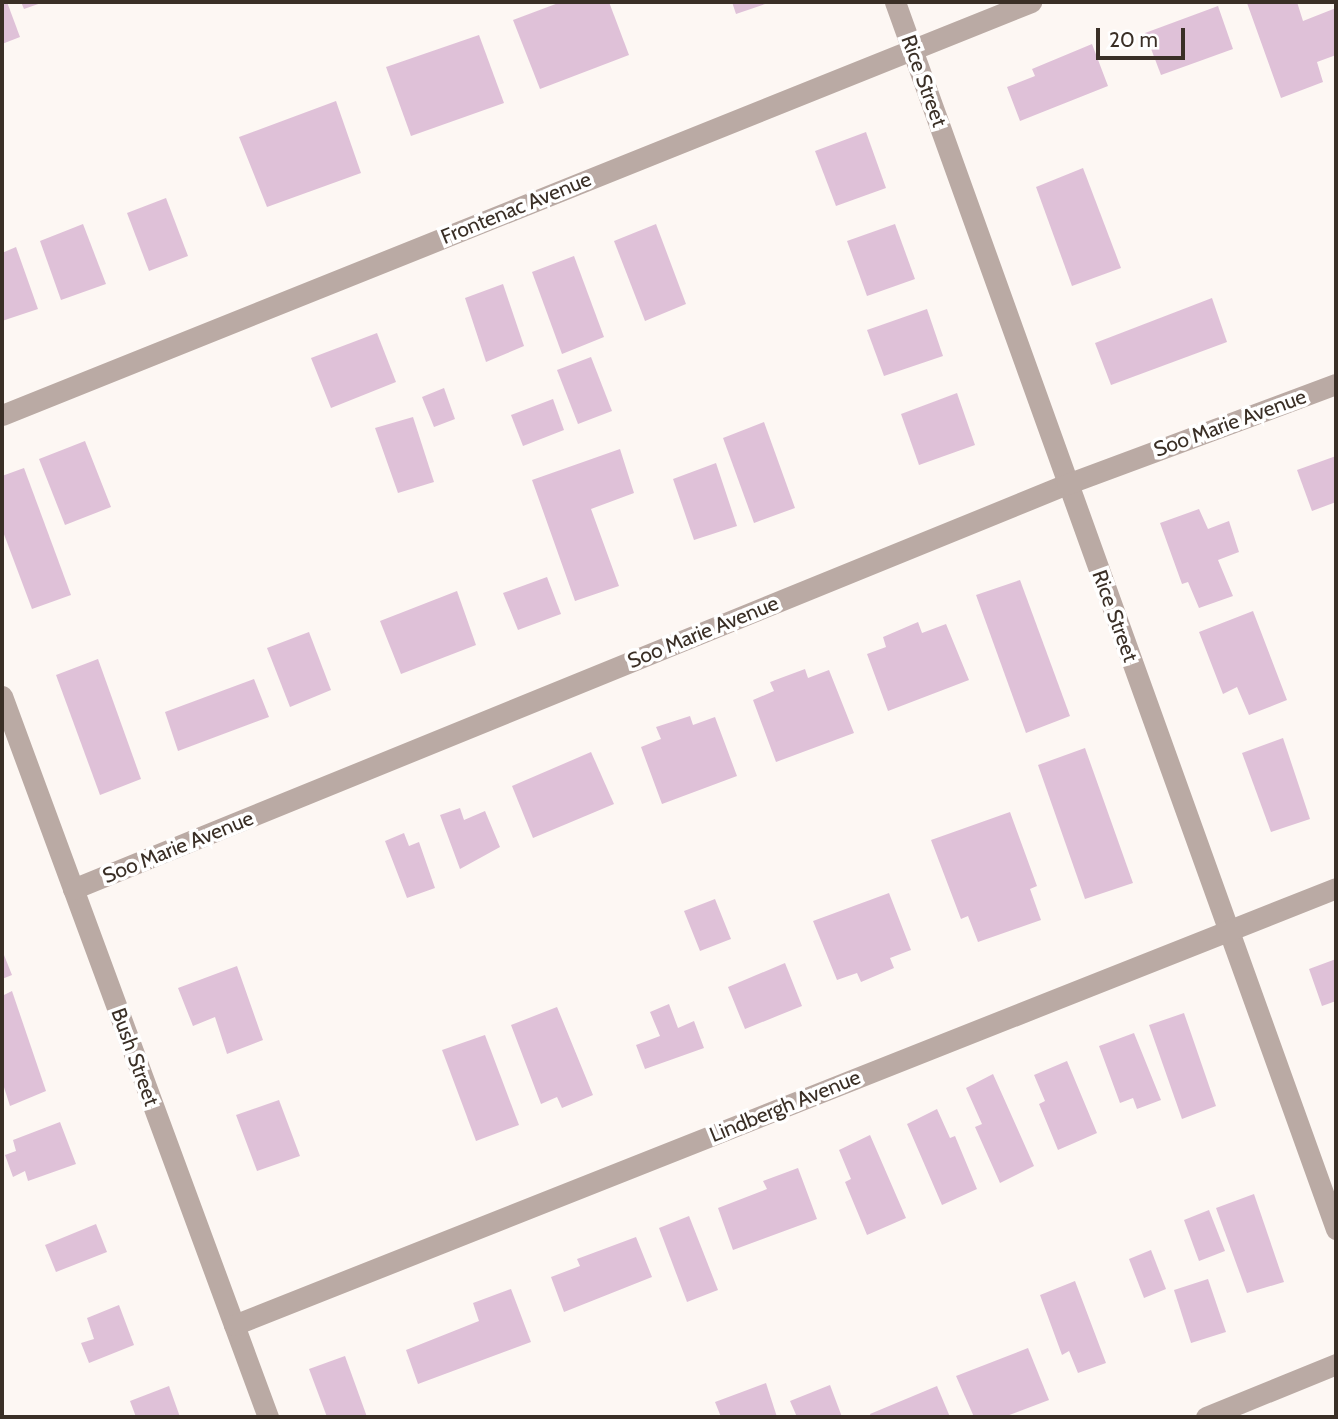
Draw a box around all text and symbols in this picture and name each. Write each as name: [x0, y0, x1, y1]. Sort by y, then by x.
scale bar: [1100, 14, 1189, 58]
text: 20 m: [1109, 27, 1158, 52]
street label: Rice Street: [896, 32, 952, 130]
street label: Frontenac Avenue: [437, 166, 595, 250]
street label: Soo Marie Avenue: [1150, 384, 1310, 462]
street label: Rice Street: [1087, 567, 1143, 665]
street label: Soo Marie Avenue: [624, 590, 782, 674]
street label: Soo Marie Avenue: [99, 805, 257, 889]
street label: Bush Street: [106, 1005, 164, 1109]
street label: Lindbergh Avenue: [706, 1064, 864, 1148]

